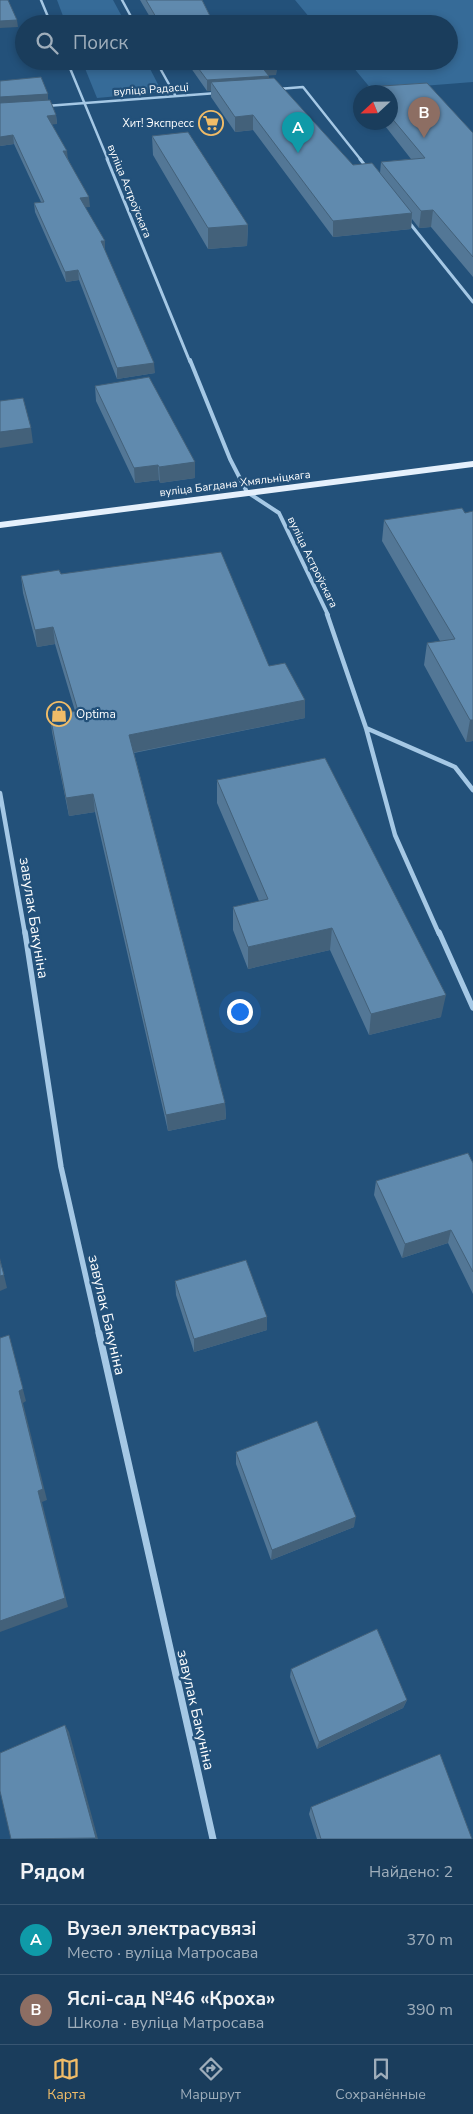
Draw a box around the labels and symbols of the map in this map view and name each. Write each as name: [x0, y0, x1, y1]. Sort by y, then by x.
street label: вуліца Радасці: [113, 79, 189, 100]
north arrow: [353, 85, 398, 130]
pin: B: [408, 97, 440, 138]
supermarket icon: Хит! Экспресс: [198, 110, 224, 136]
pin: A: [282, 112, 314, 153]
place label: Хит! Экспресс: [123, 116, 194, 131]
street label: вуліца Астроўскага: [104, 142, 155, 240]
street label: вуліца Багдана Хмяльніцкага: [159, 467, 312, 500]
street label: вуліца Астроўскага: [284, 514, 341, 610]
shop icon: Optima: [46, 701, 72, 727]
place label: Optima: [76, 706, 116, 722]
street label: завулак Бакуніна: [15, 856, 53, 980]
your location: [227, 999, 253, 1025]
street label: завулак Бакуніна: [83, 1253, 131, 1377]
street label: завулак Бакуніна: [172, 1648, 220, 1772]

